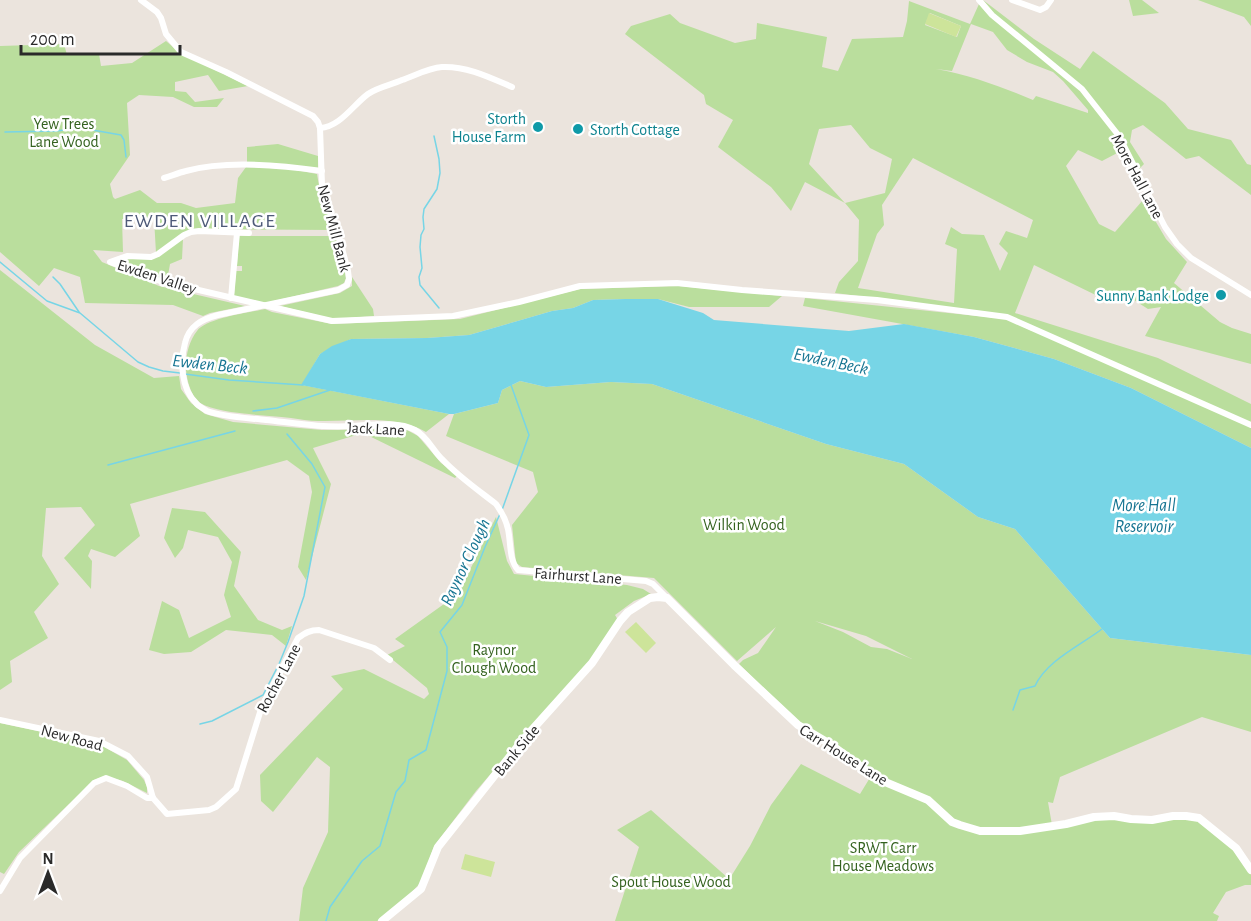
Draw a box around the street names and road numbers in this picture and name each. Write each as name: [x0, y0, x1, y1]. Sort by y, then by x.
street label: More Hall Lane: [1108, 132, 1166, 221]
street label: New Mill Bank: [315, 183, 354, 274]
street label: Ewden Valley: [115, 257, 198, 298]
street label: Jack Lane: [347, 420, 405, 438]
street label: Fairhurst Lane: [534, 565, 622, 587]
street label: Rocher Lane: [254, 641, 304, 715]
street label: Carr House Lane: [797, 721, 890, 788]
street label: New Road: [39, 722, 104, 754]
street label: Bank Side: [491, 722, 543, 779]

